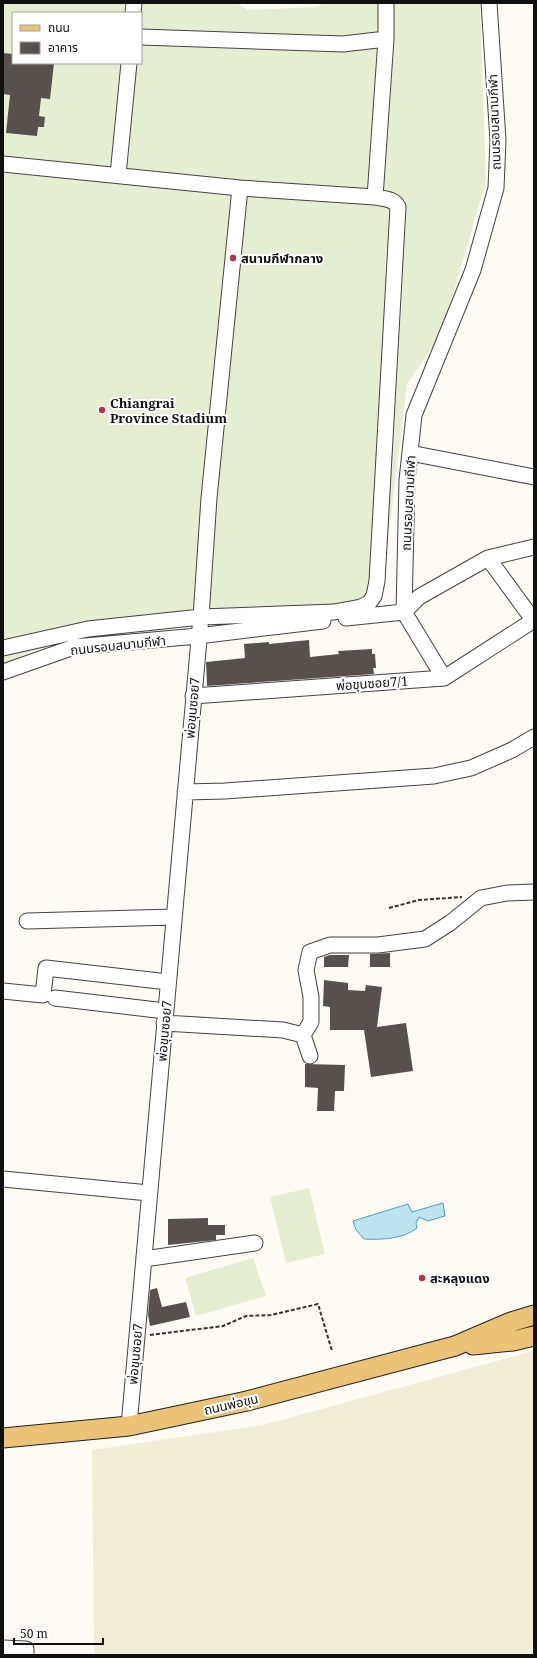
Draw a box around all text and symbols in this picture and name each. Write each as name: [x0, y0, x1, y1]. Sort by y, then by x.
legend: [12, 12, 142, 64]
text: ถนน: [48, 19, 70, 36]
text: อาคาร: [48, 39, 78, 56]
street label: ถนนรอบสนามกีฬา: [483, 74, 505, 170]
place label: สนามกีฬากลาง: [241, 249, 323, 267]
marker: สนามกีฬากลาง: [228, 253, 238, 263]
place label: Chiangrai Province Stadium: [110, 394, 227, 427]
marker: Chiangrai Province Stadium: [97, 405, 107, 415]
street label: ถนนรอบสนามกีฬา: [397, 455, 419, 551]
street label: ถนนรอบสนามกีฬา: [69, 631, 167, 659]
street label: พ่อขุนซอย7/1: [335, 672, 409, 694]
street label: พ่อขุนซอย7: [180, 677, 204, 739]
street label: พ่อขุนซอย7: [152, 1000, 176, 1062]
place label: สะหลุงแดง: [430, 1269, 490, 1287]
marker: สะหลุงแดง: [417, 1273, 427, 1283]
street label: พ่อขุนซอย7: [123, 1323, 147, 1385]
street label: ถนนพ่อขุน: [202, 1389, 260, 1419]
scale bar: [14, 1620, 103, 1646]
text: 50 m: [20, 1625, 48, 1642]

